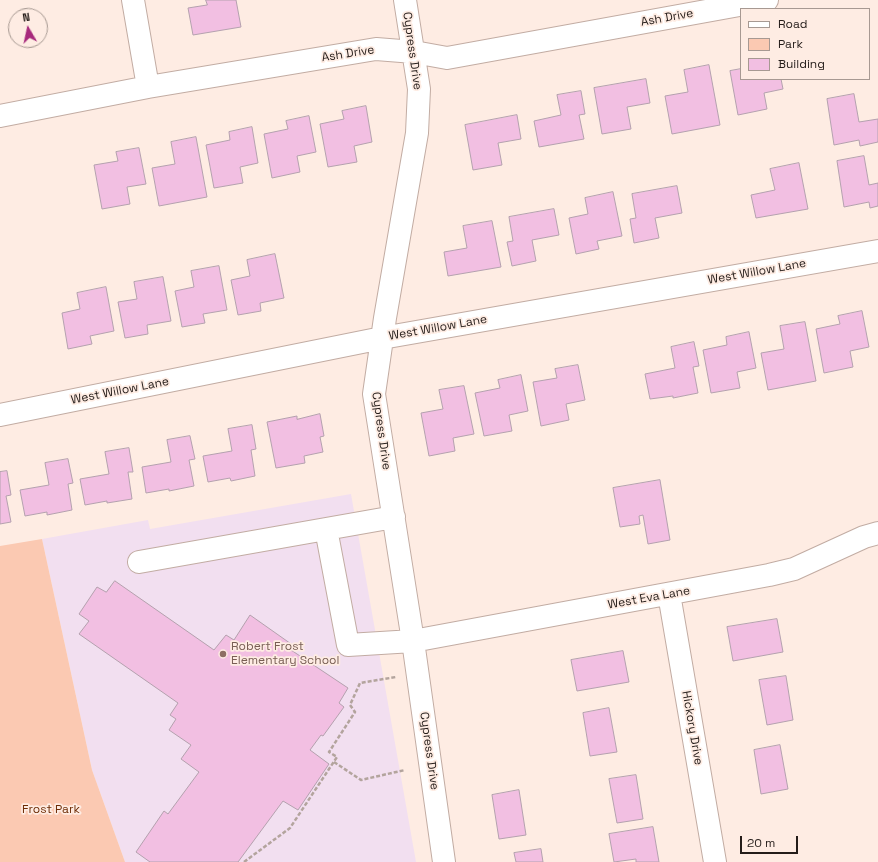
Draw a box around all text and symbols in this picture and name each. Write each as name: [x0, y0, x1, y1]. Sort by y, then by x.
street label: Ash Drive: [640, 6, 694, 30]
north arrow: [8, 8, 48, 48]
legend: [740, 8, 870, 80]
text: N: [22, 10, 31, 25]
street label: Cypress Drive: [399, 11, 425, 91]
text: Road: [778, 16, 807, 32]
text: Park: [778, 36, 803, 52]
street label: Ash Drive: [321, 43, 375, 65]
text: Building: [778, 56, 825, 72]
street label: West Willow Lane: [707, 256, 807, 288]
street label: West Willow Lane: [388, 312, 488, 344]
street label: West Willow Lane: [70, 374, 170, 408]
street label: Cypress Drive: [368, 391, 394, 471]
street label: West Eva Lane: [607, 584, 691, 612]
place label: Robert Frost Elementary School: [231, 640, 339, 668]
marker: Robert Frost Elementary School: [218, 649, 228, 659]
street label: Hickory Drive: [678, 690, 706, 766]
street label: Cypress Drive: [416, 711, 442, 791]
park label: Frost Park: [22, 803, 80, 817]
scale bar: [742, 828, 800, 854]
text: 20 m: [747, 835, 775, 851]

